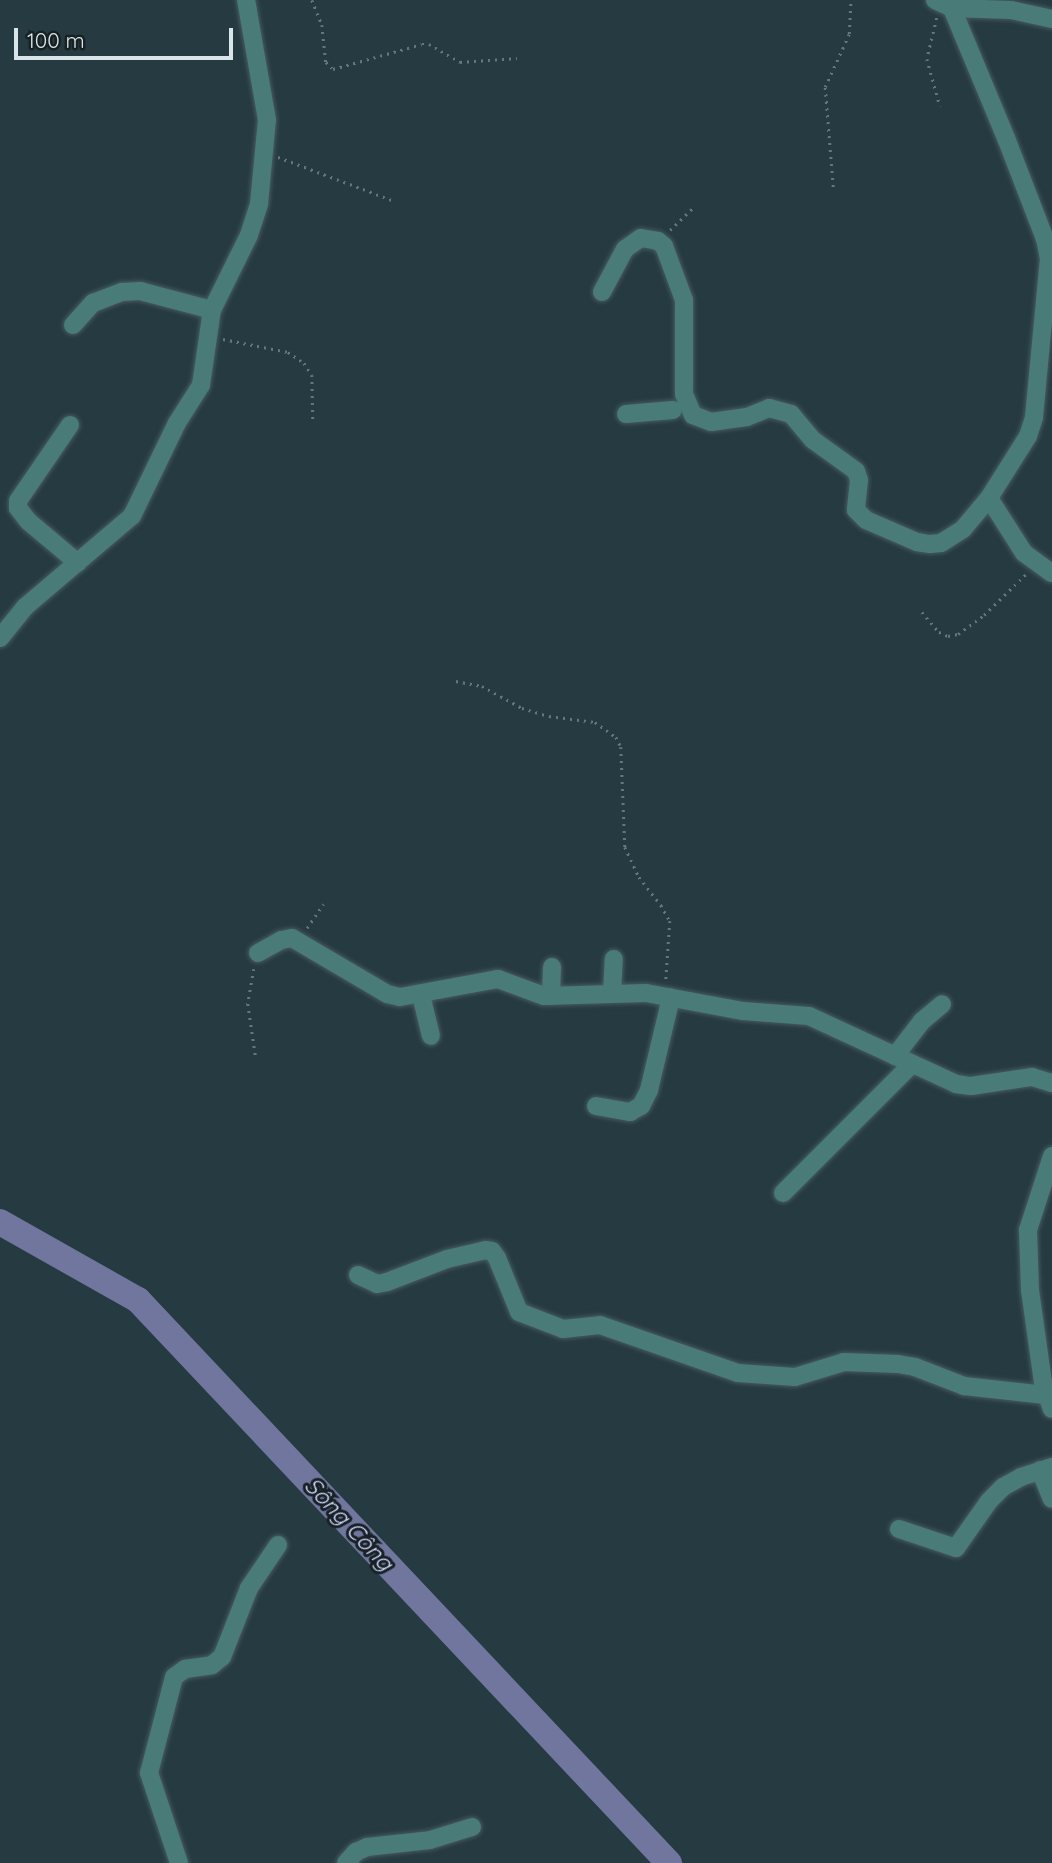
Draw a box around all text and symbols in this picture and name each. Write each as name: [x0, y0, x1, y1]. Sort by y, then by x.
scale bar: [18, 14, 236, 58]
text: 100 m: [27, 27, 85, 53]
water label: Sông Công: [299, 1472, 399, 1576]

